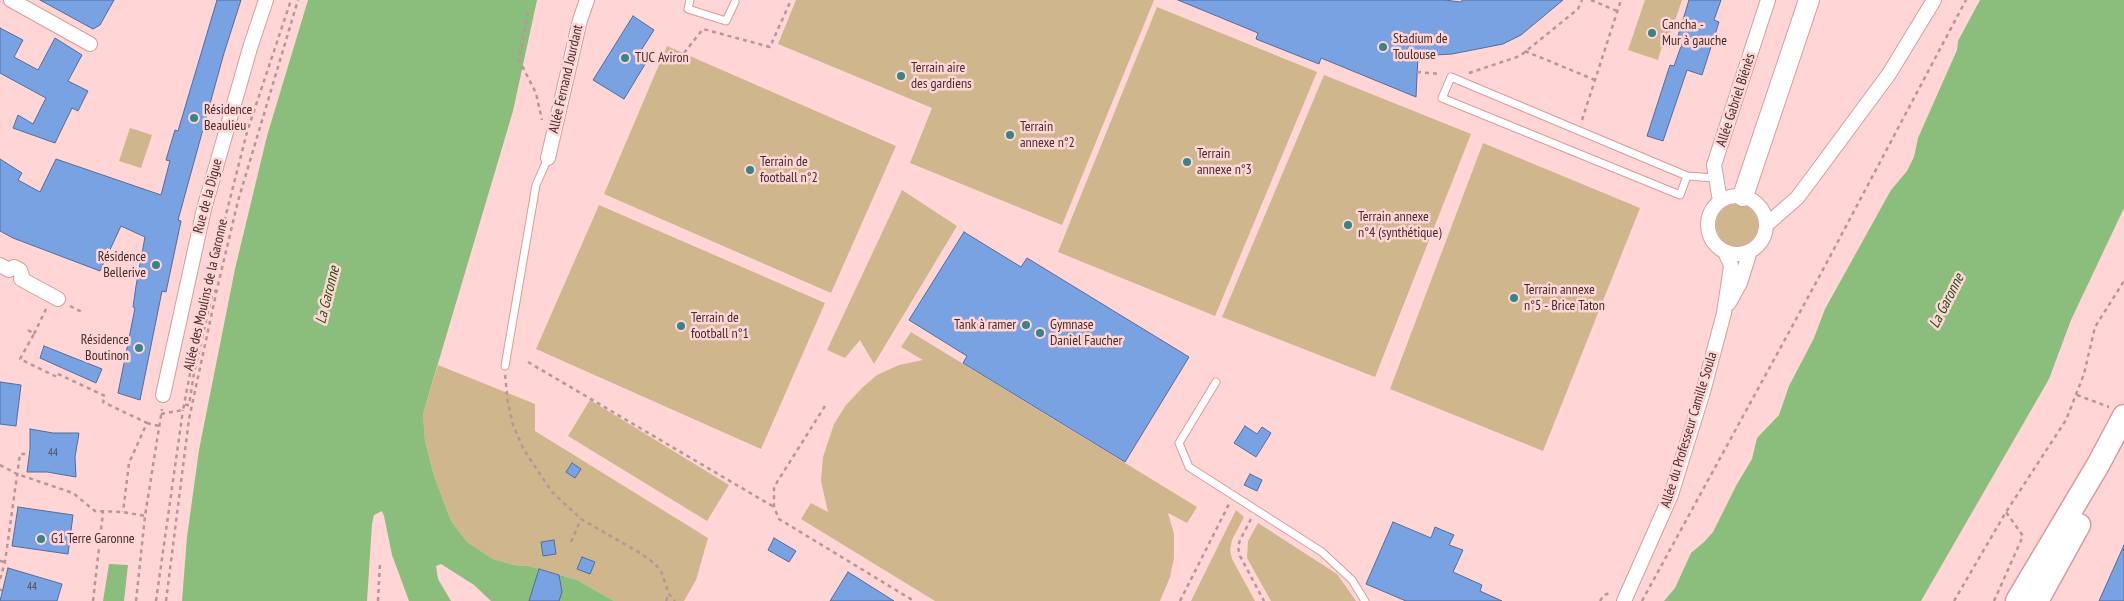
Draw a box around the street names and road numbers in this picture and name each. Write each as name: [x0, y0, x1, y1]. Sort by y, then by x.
street label: Allée Fernand Jourdant: [545, 23, 587, 135]
street label: Allée Gabriel Biénès: [1713, 51, 1759, 149]
street label: Rue de la Digue: [190, 157, 226, 235]
street label: Allée des Moulins de la Garonne: [180, 217, 232, 373]
street label: Allée du Professeur Camille Soula: [1657, 350, 1721, 510]

